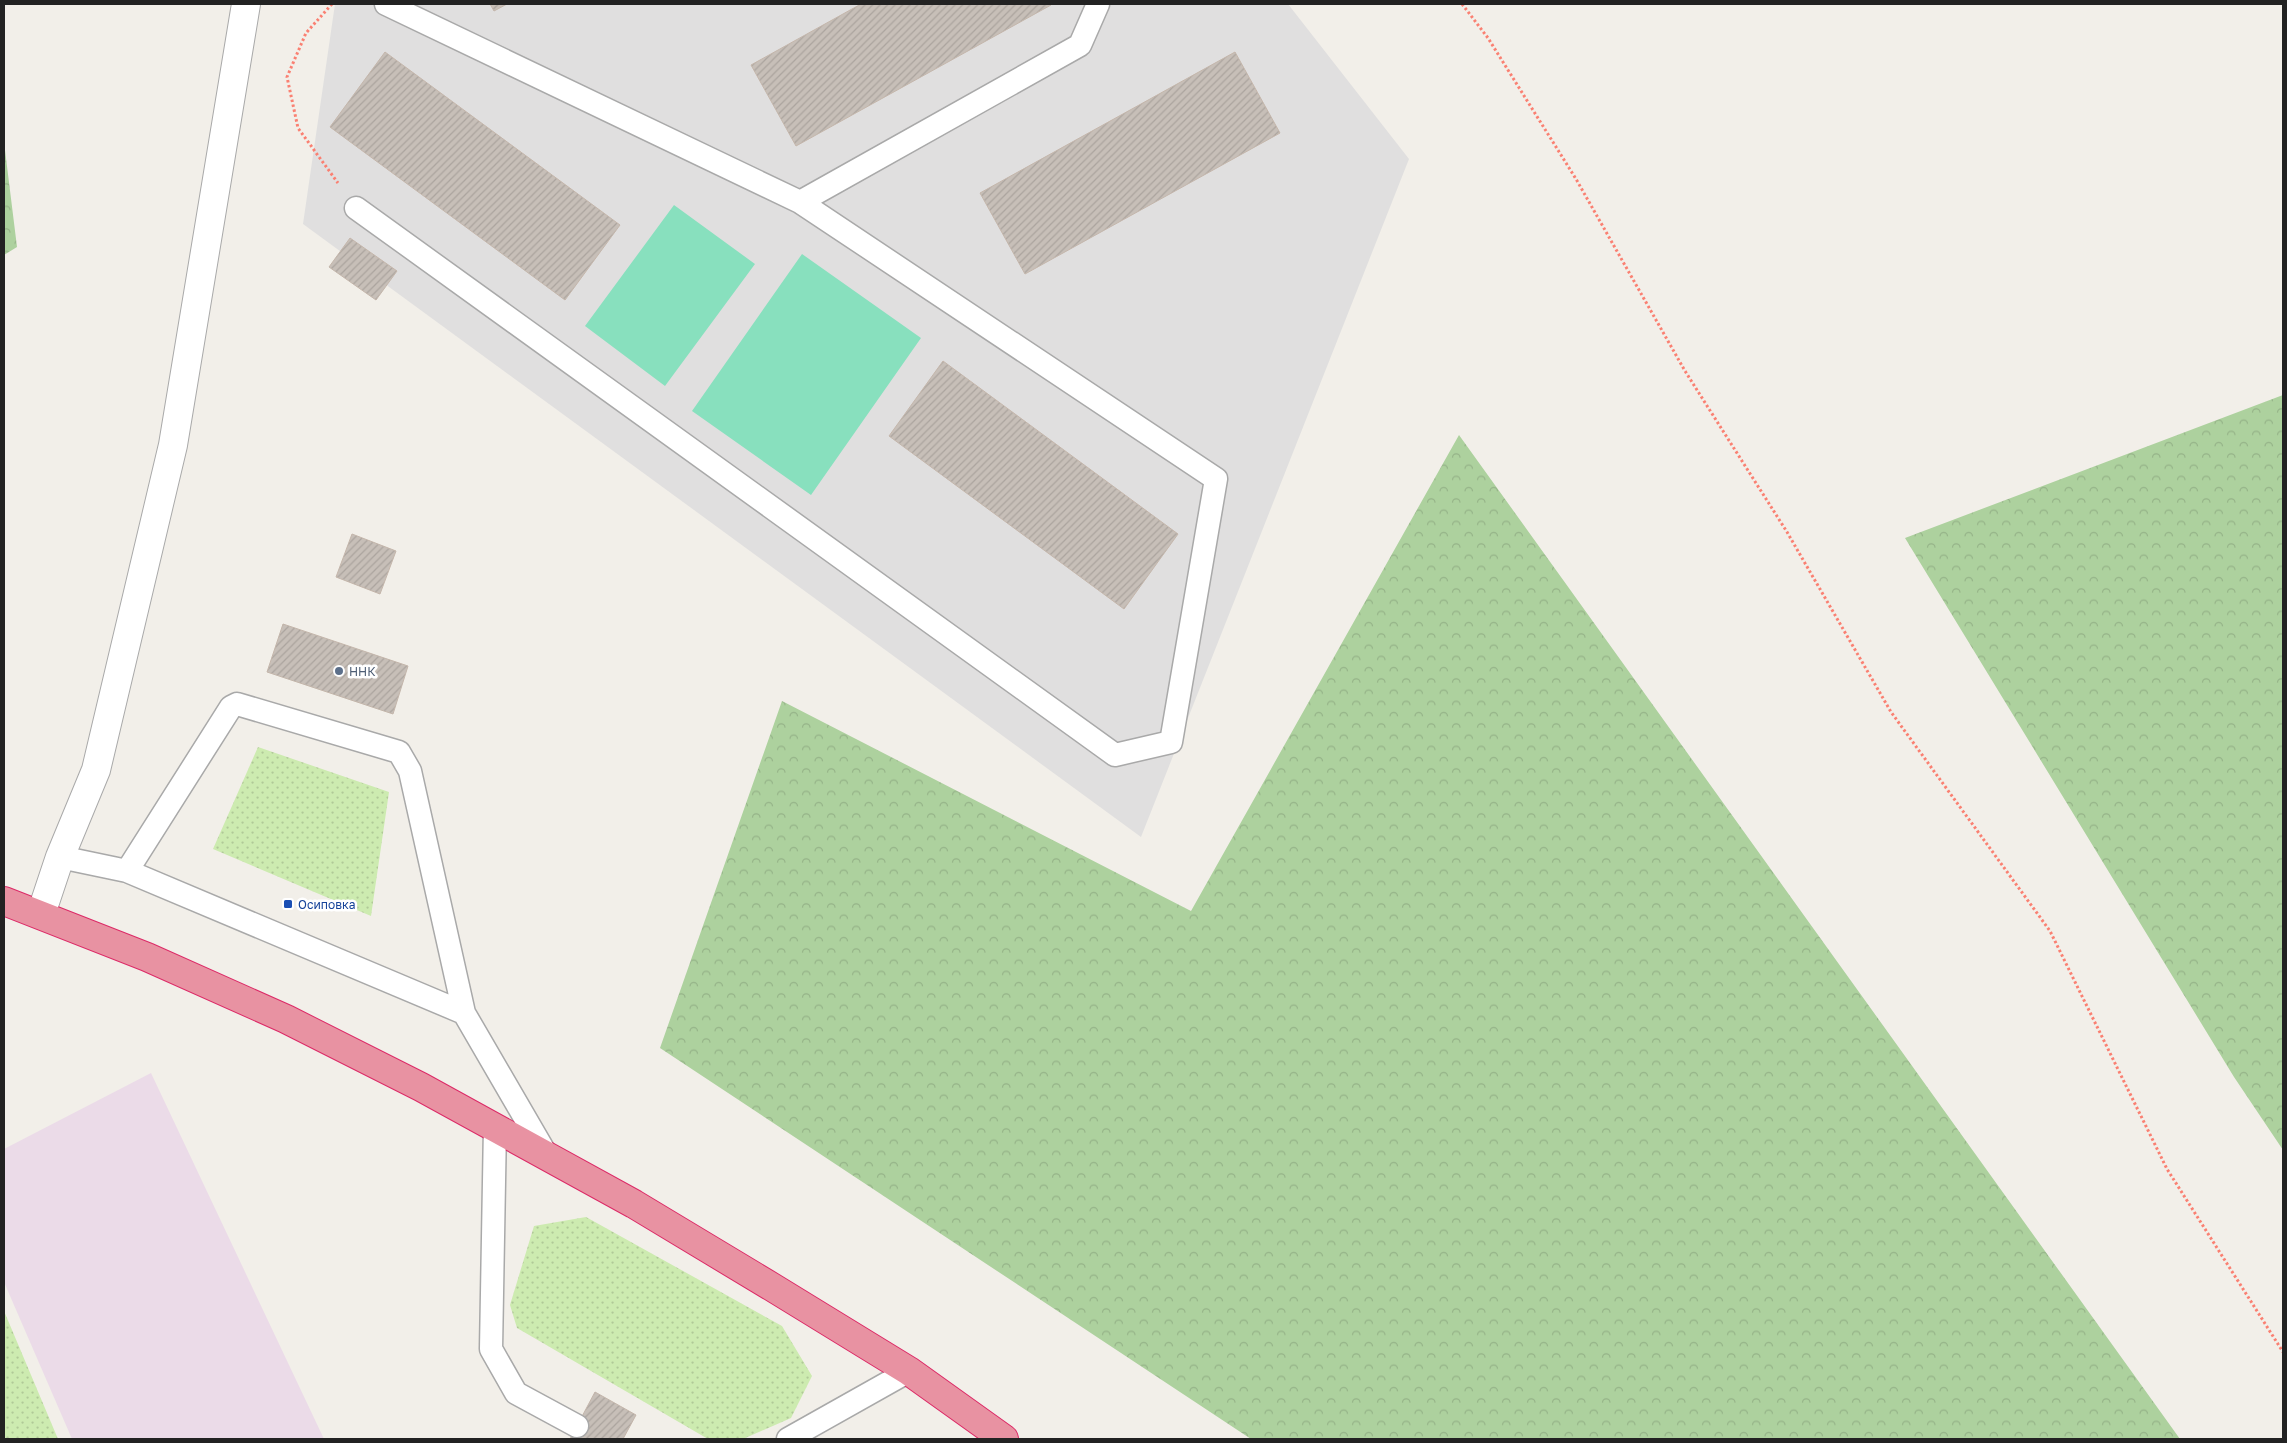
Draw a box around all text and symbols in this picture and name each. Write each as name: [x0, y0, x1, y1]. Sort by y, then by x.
place label: ННК: [349, 664, 376, 679]
marker: ННК: [333, 665, 345, 677]
place label: Осиповка: [298, 897, 355, 912]
marker: Осиповка: [282, 898, 294, 910]

